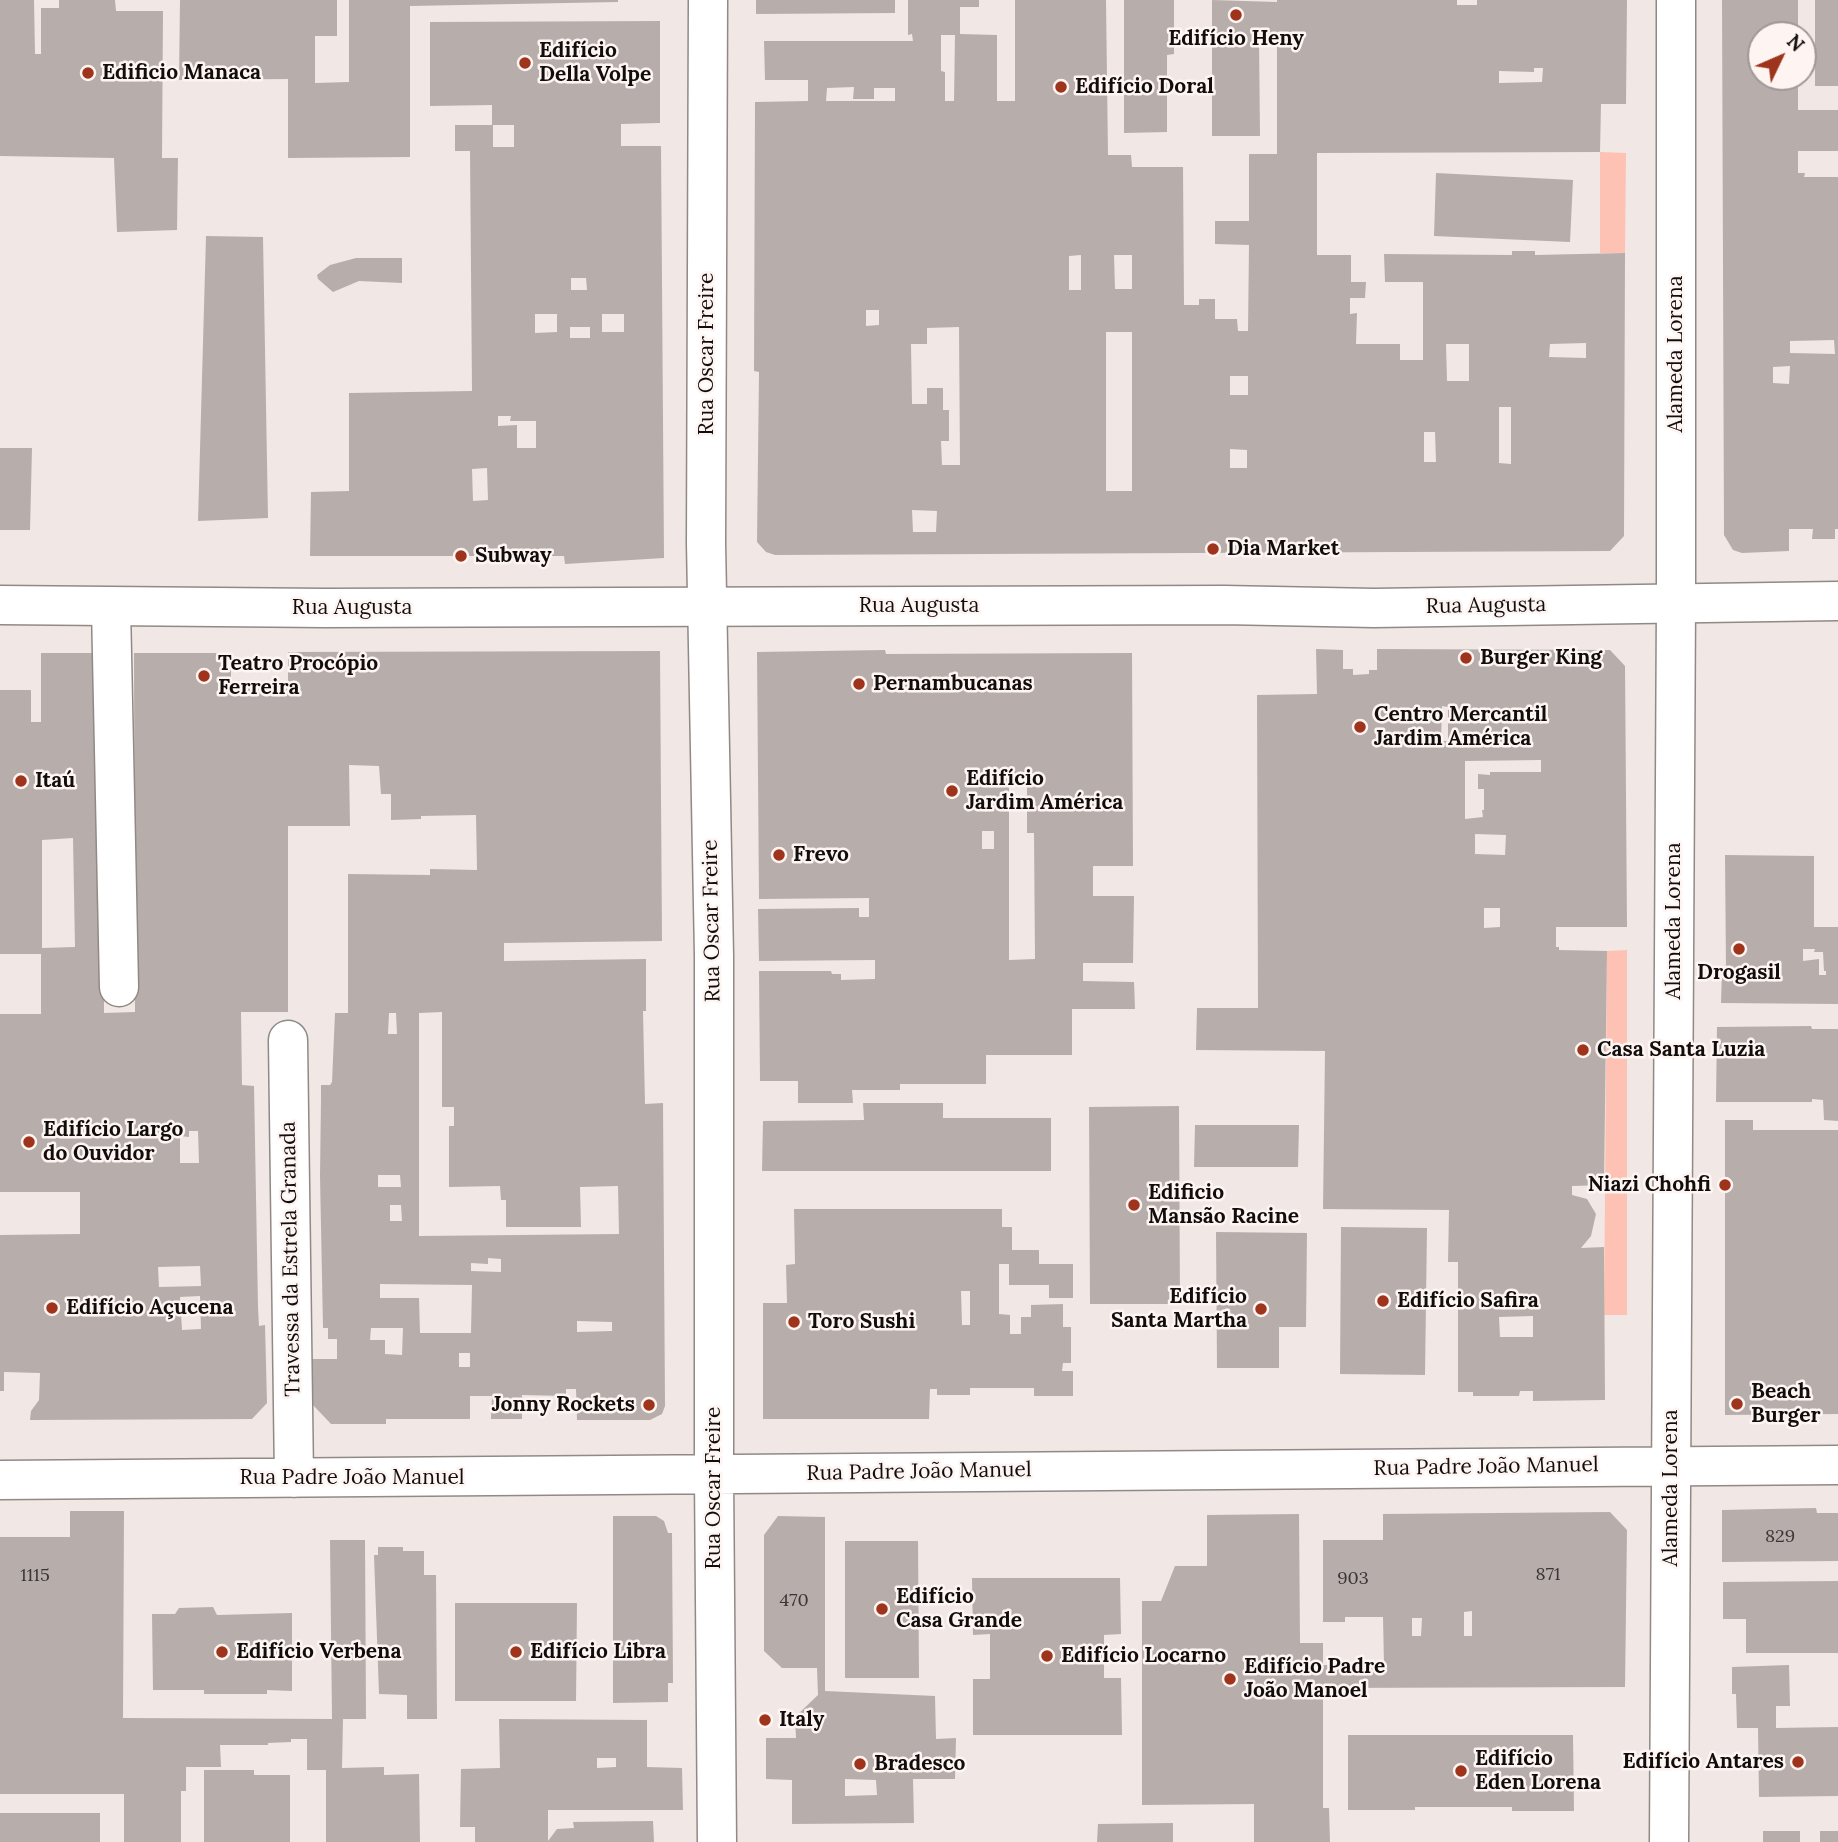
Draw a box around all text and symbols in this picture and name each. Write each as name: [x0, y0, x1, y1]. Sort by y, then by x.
marker: Edifício Heny: [1228, 7, 1244, 23]
north arrow: [1747, 21, 1817, 91]
place label: Edifício Heny: [1168, 26, 1304, 52]
text: N: [1782, 29, 1809, 56]
place label: Edifício Della Volpe: [539, 38, 651, 88]
marker: Edifício Della Volpe: [517, 55, 533, 71]
place label: Edificio Manaca: [102, 60, 261, 86]
marker: Edificio Manaca: [80, 65, 96, 81]
place label: Edifício Doral: [1075, 74, 1214, 100]
marker: Edifício Doral: [1053, 79, 1069, 95]
street label: Rua Oscar Freire: [694, 273, 720, 435]
street label: Alameda Lorena: [1663, 276, 1689, 432]
place label: Dia Market: [1227, 536, 1339, 562]
marker: Dia Market: [1205, 541, 1221, 557]
place label: Subway: [475, 543, 552, 569]
marker: Subway: [453, 548, 469, 564]
street label: Rua Augusta: [1425, 592, 1547, 620]
street label: Rua Augusta: [859, 593, 979, 619]
street label: Rua Augusta: [292, 595, 412, 621]
place label: Burger King: [1480, 645, 1602, 671]
marker: Burger King: [1458, 650, 1474, 666]
place label: Teatro Procópio Ferreira: [218, 651, 378, 701]
marker: Teatro Procópio Ferreira: [196, 668, 212, 684]
place label: Pernambucanas: [873, 671, 1033, 697]
marker: Pernambucanas: [851, 676, 867, 692]
place label: Centro Mercantil Jardim América: [1374, 702, 1547, 752]
marker: Centro Mercantil Jardim América: [1352, 719, 1368, 735]
place label: Edifício Jardim América: [966, 766, 1123, 816]
place label: Itaú: [35, 768, 75, 794]
marker: Itaú: [13, 773, 29, 789]
marker: Edifício Jardim América: [944, 783, 960, 799]
street label: Rua Oscar Freire: [698, 839, 726, 1003]
place label: Frevo: [793, 842, 849, 868]
street label: Alameda Lorena: [1661, 843, 1687, 999]
marker: Frevo: [771, 847, 787, 863]
marker: Drogasil: [1731, 941, 1747, 957]
place label: Drogasil: [1697, 960, 1781, 986]
place label: Casa Santa Luzia: [1597, 1037, 1765, 1063]
marker: Casa Santa Luzia: [1575, 1042, 1591, 1058]
place label: Edifício Largo do Ouvidor: [43, 1117, 183, 1167]
street label: Travessa da Estrela Granada: [276, 1121, 306, 1397]
marker: Edifício Largo do Ouvidor: [21, 1134, 37, 1150]
place label: Niazi Chohfi: [1588, 1172, 1711, 1198]
marker: Niazi Chohfi: [1717, 1177, 1733, 1193]
place label: Edificio Mansão Racine: [1148, 1180, 1299, 1230]
marker: Edificio Mansão Racine: [1126, 1197, 1142, 1213]
place label: Edifício Santa Martha: [1111, 1284, 1247, 1334]
place label: Edifício Safira: [1397, 1288, 1539, 1314]
marker: Edifício Safira: [1375, 1293, 1391, 1309]
place label: Edifício Açucena: [66, 1295, 234, 1321]
marker: Edifício Açucena: [44, 1300, 60, 1316]
marker: Edifício Santa Martha: [1253, 1301, 1269, 1317]
place label: Toro Sushi: [808, 1309, 915, 1335]
marker: Toro Sushi: [786, 1314, 802, 1330]
place label: Beach Burger: [1751, 1379, 1821, 1429]
place label: Jonny Rockets: [492, 1392, 635, 1418]
marker: Beach Burger: [1729, 1396, 1745, 1412]
marker: Jonny Rockets: [641, 1397, 657, 1413]
street label: Rua Oscar Freire: [701, 1407, 727, 1569]
street label: Alameda Lorena: [1658, 1410, 1684, 1566]
street label: Rua Padre João Manuel: [1373, 1452, 1599, 1482]
street label: Rua Padre João Manuel: [806, 1457, 1032, 1487]
street label: Rua Padre João Manuel: [239, 1465, 465, 1491]
house number: 829: [1765, 1526, 1795, 1548]
house number: 871: [1536, 1564, 1560, 1586]
house number: 1115: [20, 1565, 50, 1587]
house number: 903: [1337, 1568, 1369, 1590]
place label: Edifício Casa Grande: [896, 1584, 1022, 1634]
house number: 470: [779, 1590, 809, 1612]
marker: Edifício Casa Grande: [874, 1601, 890, 1617]
place label: Edifício Verbena: [236, 1639, 401, 1665]
place label: Edifício Libra: [530, 1639, 666, 1665]
place label: Edifício Locarno: [1061, 1643, 1226, 1669]
marker: Edifício Verbena: [214, 1644, 230, 1660]
marker: Edifício Libra: [508, 1644, 524, 1660]
marker: Edifício Locarno: [1039, 1648, 1055, 1664]
place label: Edifício Padre João Manoel: [1244, 1654, 1385, 1704]
marker: Edifício Padre João Manoel: [1222, 1671, 1238, 1687]
place label: Italy: [779, 1707, 824, 1733]
marker: Italy: [757, 1712, 773, 1728]
place label: Edifício Eden Lorena: [1475, 1746, 1601, 1796]
place label: Edifício Antares: [1622, 1749, 1784, 1775]
place label: Bradesco: [874, 1751, 965, 1777]
marker: Edifício Antares: [1790, 1754, 1806, 1770]
marker: Bradesco: [852, 1756, 868, 1772]
marker: Edifício Eden Lorena: [1453, 1763, 1469, 1779]

